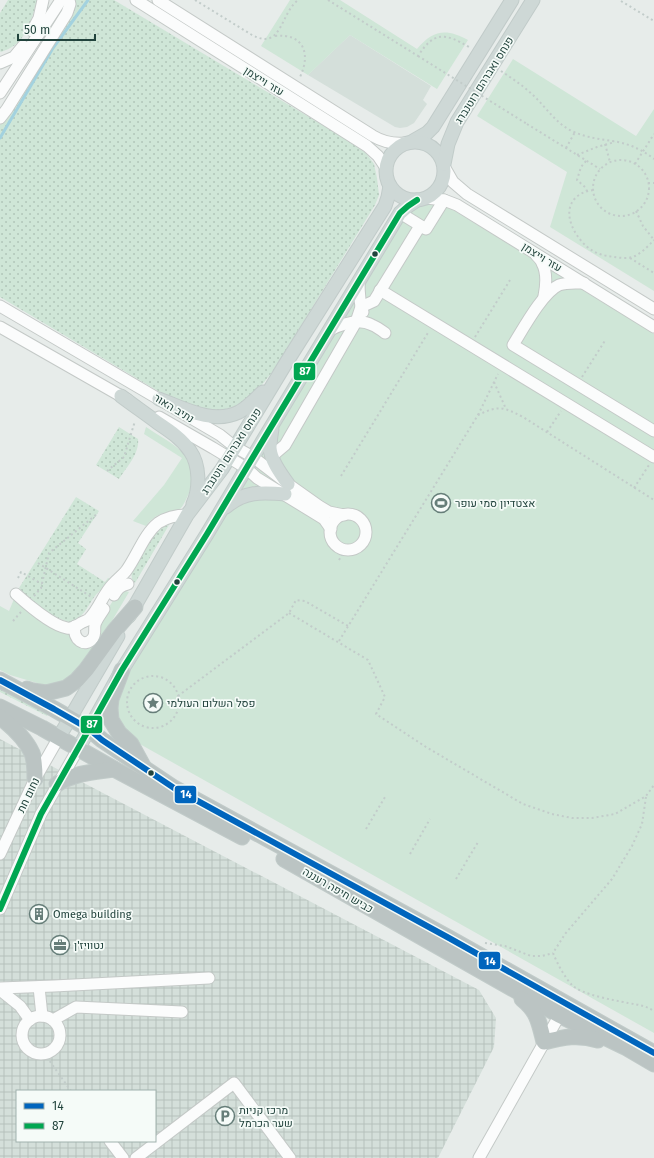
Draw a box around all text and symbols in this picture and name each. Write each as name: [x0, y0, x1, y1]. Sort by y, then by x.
scale bar: [18, 16, 95, 42]
text: 50 m: [24, 23, 50, 37]
street label: פנחס ואברהם רוטנברג: [452, 34, 516, 126]
street label: עזר וייצמן: [241, 64, 286, 99]
street label: עזר וייצמן: [519, 240, 564, 275]
unlabelled marker: [370, 249, 380, 259]
line badge: 87: [293, 362, 316, 381]
text: 87: [299, 365, 311, 378]
street label: נתיב האור: [151, 391, 196, 426]
street label: פנחס ואברהם רוטנברג: [199, 406, 264, 497]
sports icon: אצטדיון סמי עופר: [430, 492, 452, 514]
place label: אצטדיון סמי עופר: [455, 497, 535, 510]
unlabelled marker: [172, 577, 182, 587]
place icon: פסל השלום העולמי: [142, 692, 164, 714]
place label: פסל השלום העולמי: [167, 697, 256, 710]
line badge: 87: [80, 715, 103, 734]
text: 87: [86, 718, 98, 731]
unlabelled marker: [146, 768, 156, 778]
street label: נחום חת: [14, 776, 42, 815]
line badge: 14: [174, 785, 197, 804]
text: 14: [180, 788, 192, 801]
street label: כביש חיפה רעננה: [300, 865, 375, 916]
building icon: Omega building: [28, 903, 50, 925]
place label: Omega building: [53, 908, 132, 921]
office icon: נטוויז'ן: [49, 934, 71, 956]
place label: נטוויז'ן: [74, 939, 104, 952]
line badge: 14: [478, 951, 501, 970]
text: 14: [484, 955, 496, 968]
legend: [16, 1090, 156, 1142]
text: 14: [52, 1099, 64, 1113]
place label: מרכז קניות שער הכרמל: [239, 1104, 293, 1130]
parking icon: מרכז קניות שער הכרמל: [214, 1105, 236, 1127]
text: 87: [52, 1119, 64, 1133]

